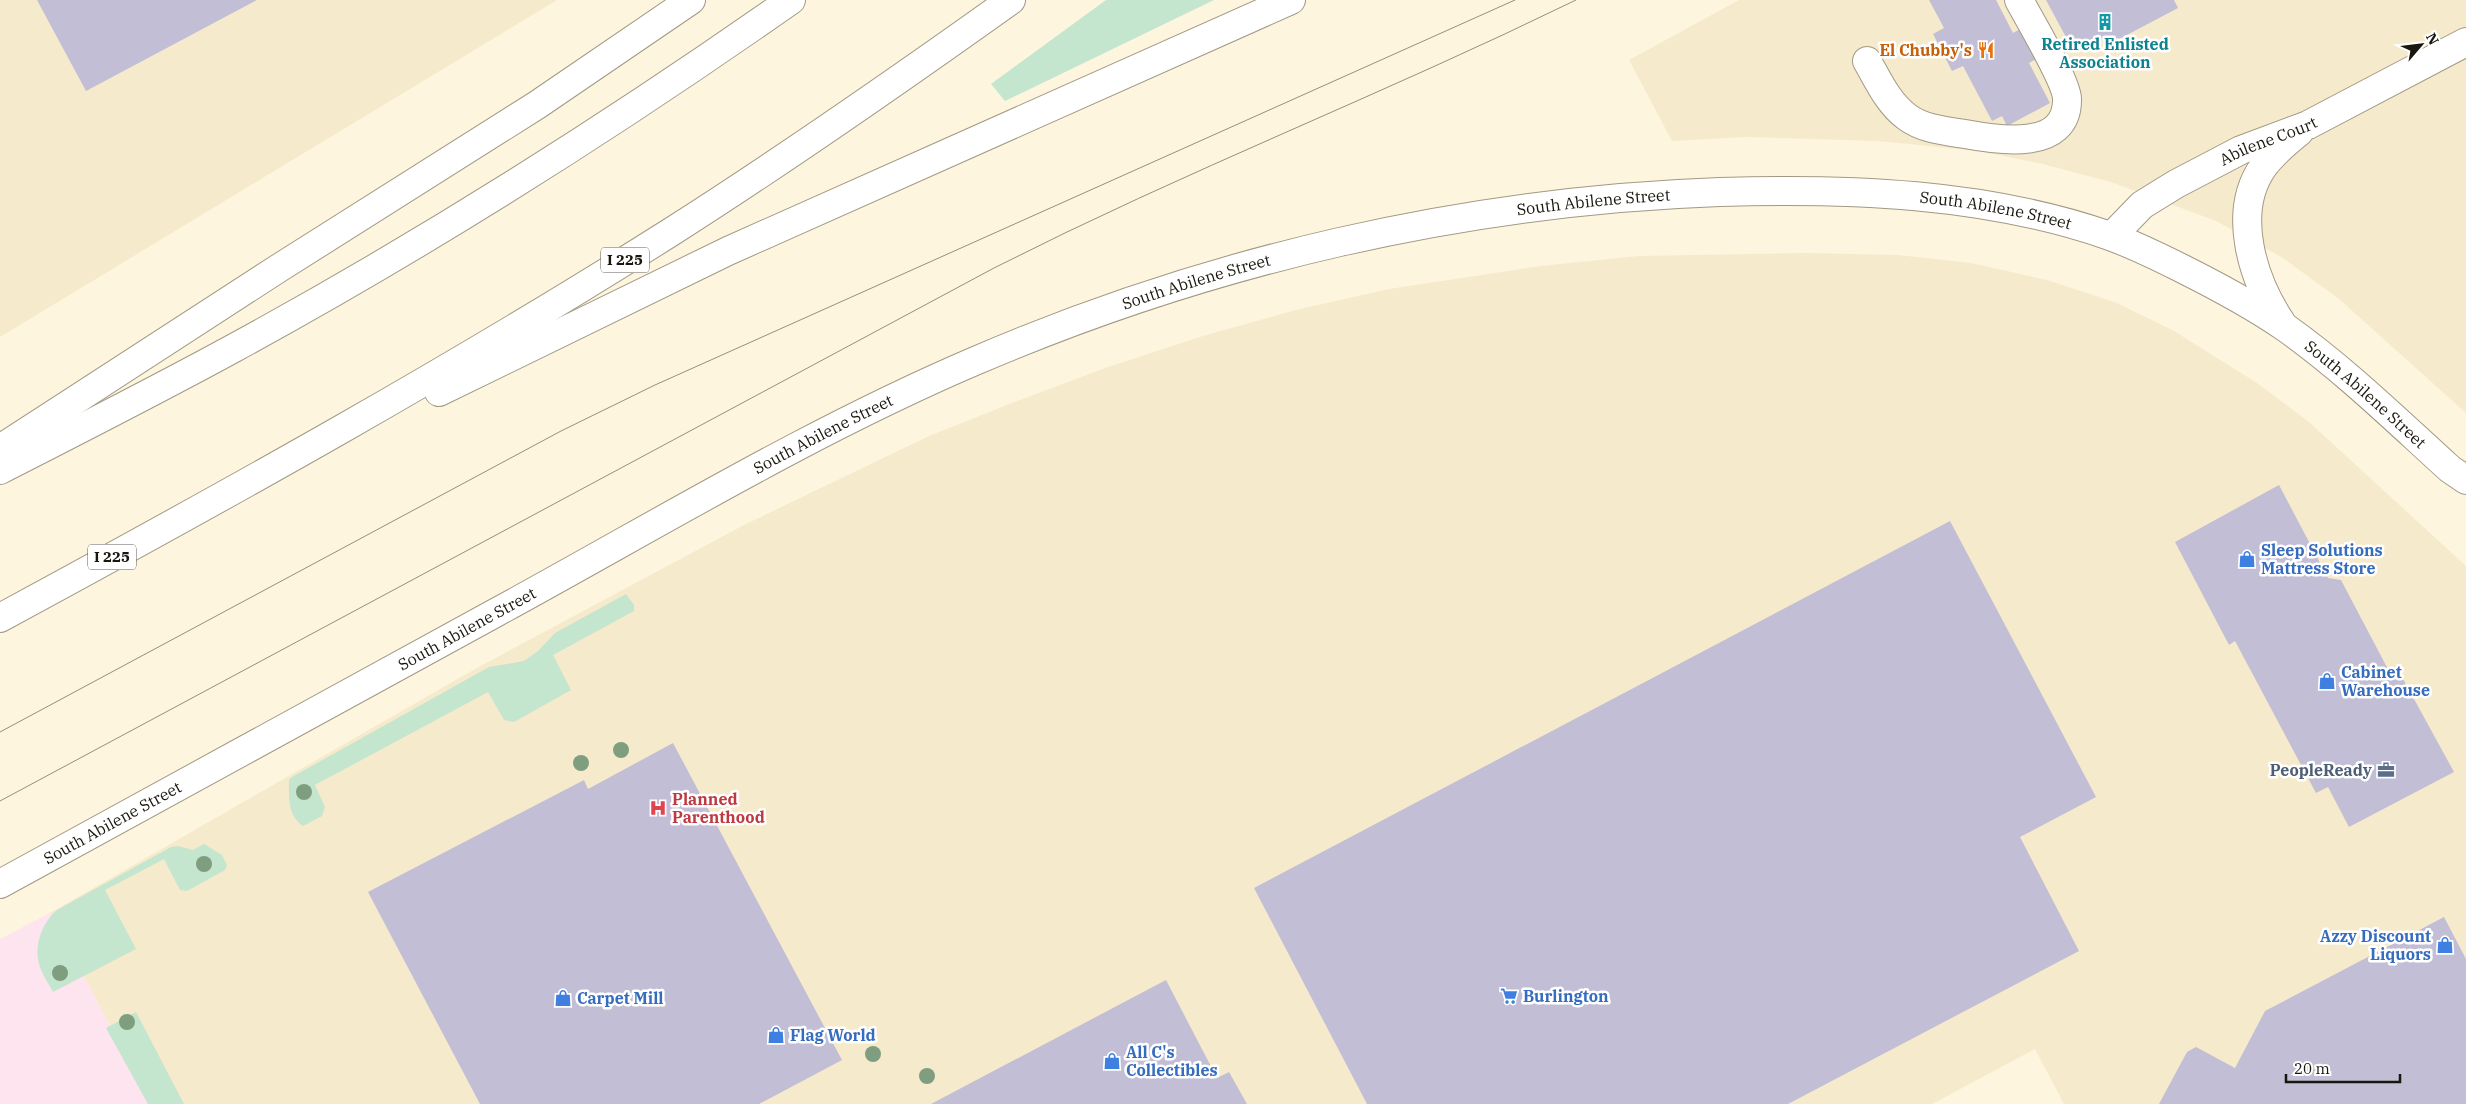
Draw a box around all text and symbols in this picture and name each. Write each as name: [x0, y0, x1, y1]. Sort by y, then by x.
building icon: Retired Enlisted Association: [2095, 12, 2115, 32]
north arrow: [2396, 20, 2446, 70]
text: N: [2422, 30, 2443, 48]
place label: Retired Enlisted Association: [2041, 34, 2169, 72]
place label: El Chubby's: [1879, 40, 1972, 60]
restaurant icon: El Chubby's: [1976, 40, 1996, 60]
street label: Abilene Court: [2216, 112, 2321, 170]
street label: South Abilene Street: [1515, 184, 1671, 220]
street label: South Abilene Street: [1919, 187, 2074, 234]
road number: I 225: [601, 248, 649, 272]
street label: South Abilene Street: [1119, 249, 1273, 313]
street label: South Abilene Street: [2301, 336, 2431, 452]
street label: South Abilene Street: [750, 390, 896, 478]
place label: Sleep Solutions Mattress Store: [2261, 540, 2383, 578]
road number: I 225: [88, 544, 136, 570]
shop icon: Sleep Solutions Mattress Store: [2237, 549, 2257, 569]
street label: South Abilene Street: [394, 583, 539, 674]
place label: Cabinet Warehouse: [2341, 662, 2430, 700]
shop icon: Cabinet Warehouse: [2317, 671, 2337, 691]
place label: PeopleReady: [2270, 760, 2373, 780]
office icon: PeopleReady: [2376, 760, 2396, 780]
street label: South Abilene Street: [40, 777, 185, 868]
place label: Planned Parenthood: [672, 789, 765, 827]
hospital icon: Planned Parenthood: [648, 798, 668, 818]
place label: Azzy Discount Liquors: [2320, 926, 2431, 964]
shop icon: Azzy Discount Liquors: [2435, 935, 2455, 955]
supermarket icon: Burlington: [1499, 986, 1519, 1006]
place label: Burlington: [1523, 986, 1609, 1006]
shop icon: Carpet Mill: [553, 988, 573, 1008]
place label: Carpet Mill: [577, 988, 664, 1008]
shop icon: Flag World: [766, 1025, 786, 1045]
place label: Flag World: [790, 1025, 876, 1045]
place label: All C's Collectibles: [1126, 1042, 1218, 1080]
shop icon: All C's Collectibles: [1102, 1051, 1122, 1071]
scale bar: [2286, 1052, 2400, 1084]
text: 20 m: [2294, 1059, 2330, 1078]

